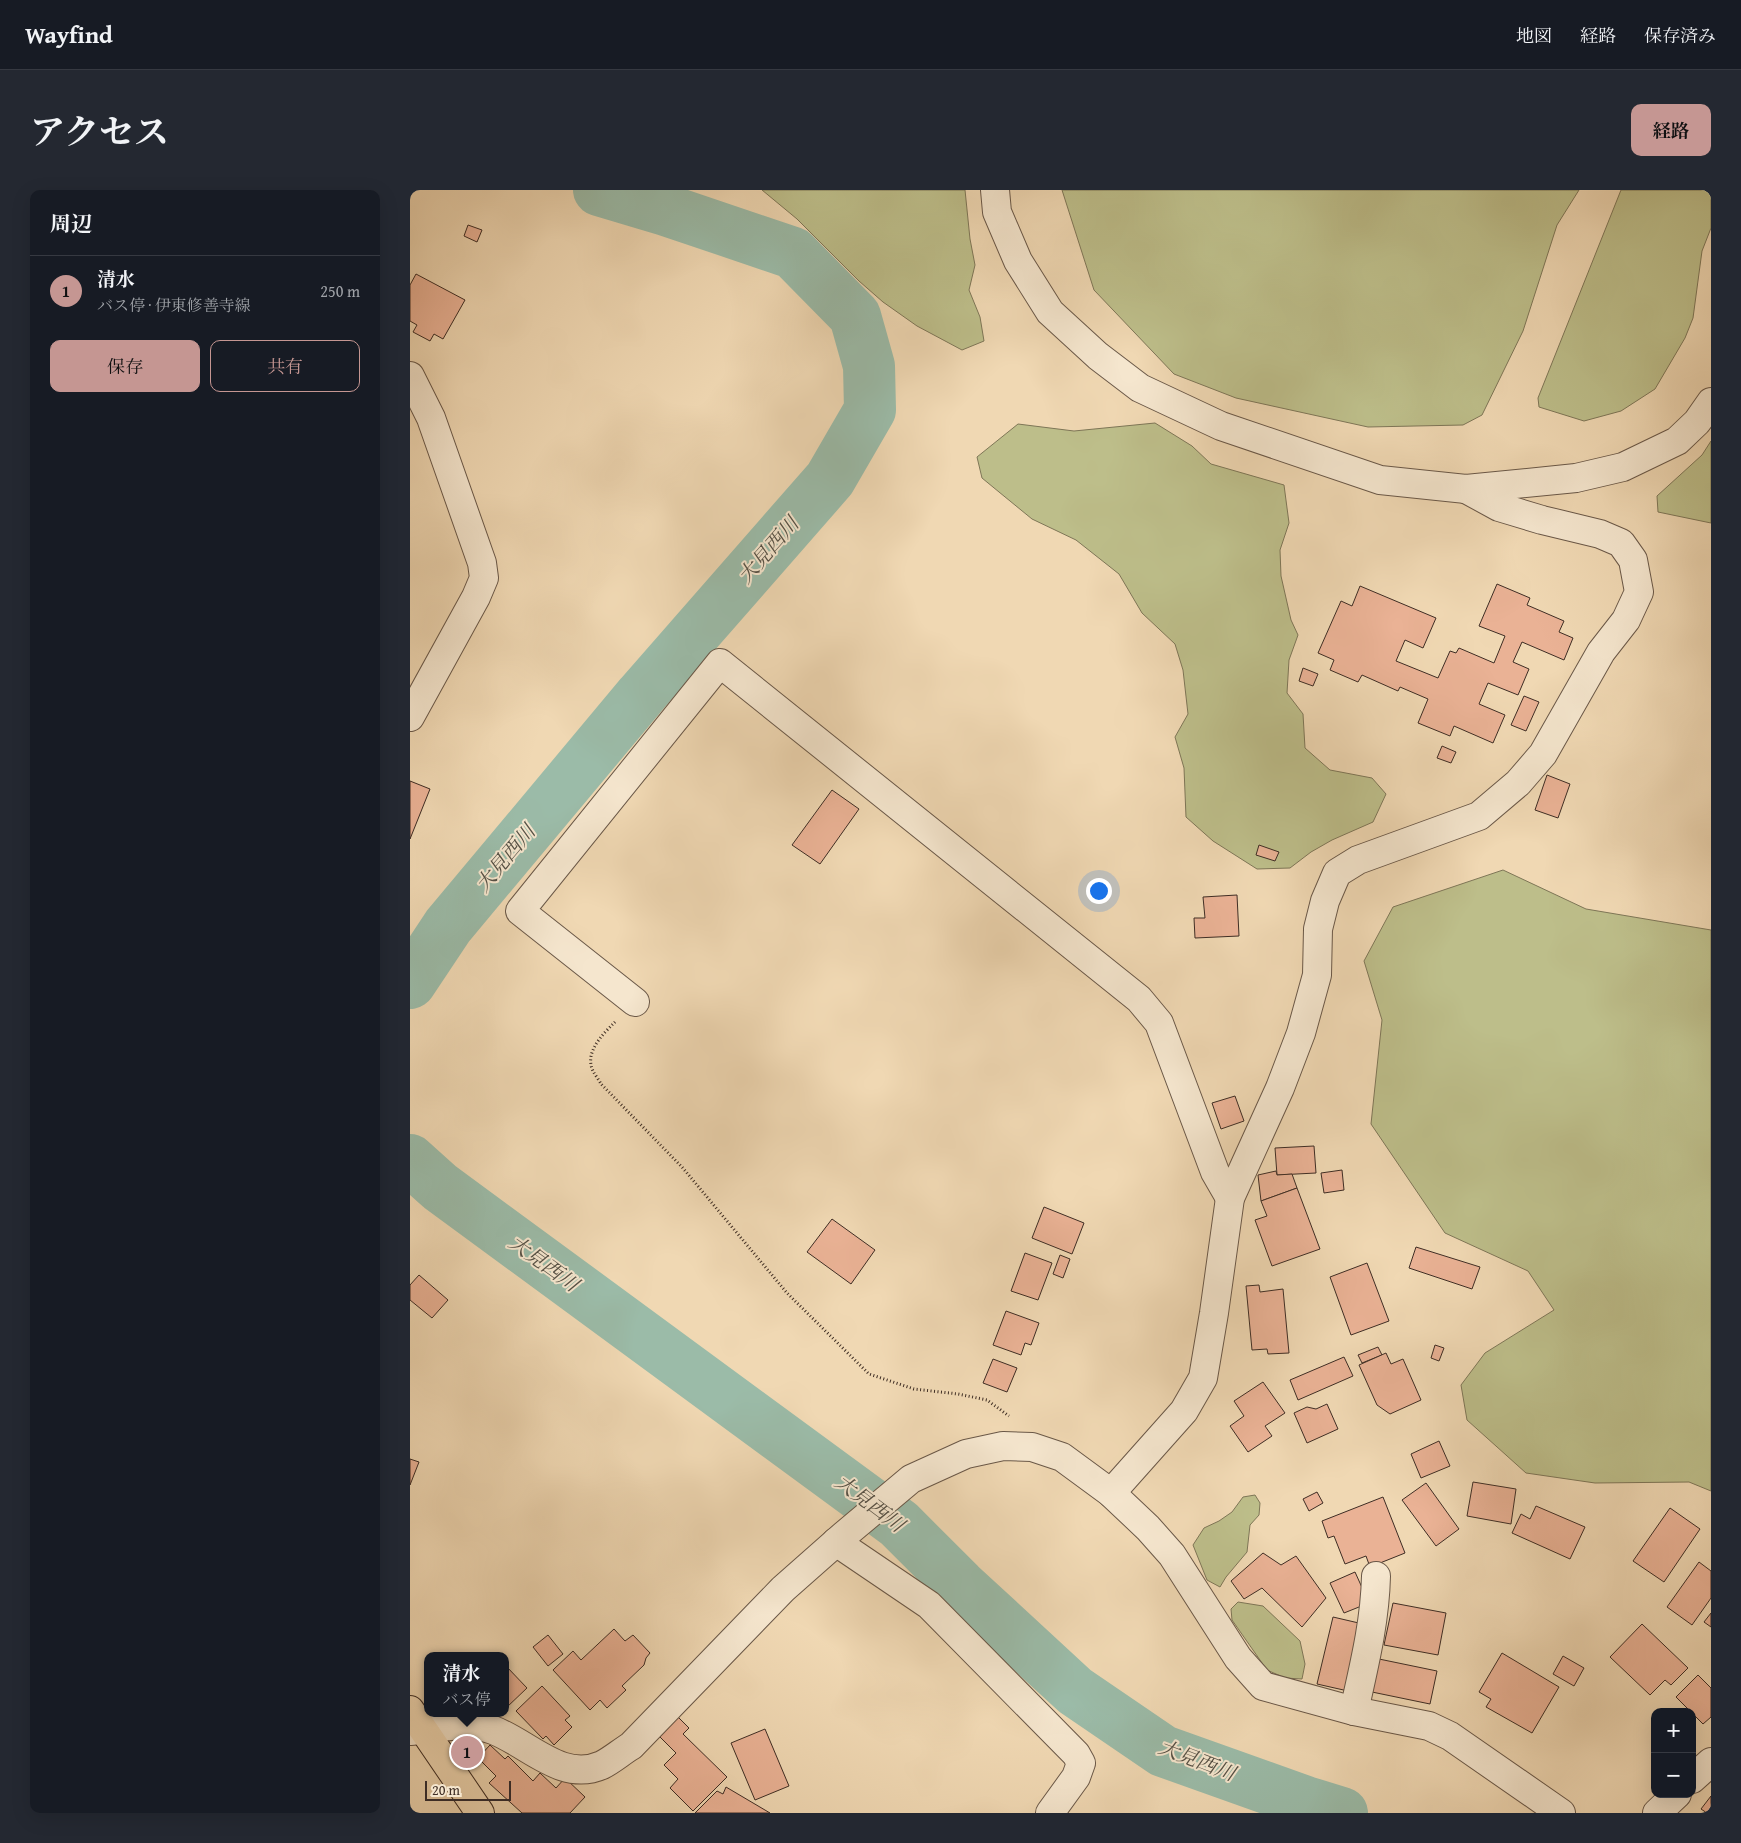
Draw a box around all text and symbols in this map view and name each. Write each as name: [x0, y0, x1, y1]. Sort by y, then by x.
text: Wayfind: [25, 17, 113, 52]
text: 地図: [1516, 22, 1552, 49]
text: 経路: [1580, 22, 1616, 49]
text: 保存済み: [1644, 22, 1716, 49]
button: 経路: [1631, 104, 1711, 156]
text: アクセス: [30, 106, 169, 157]
text: 周辺: [50, 208, 92, 239]
text: 清水: [97, 265, 135, 293]
text: 1: [62, 279, 70, 303]
text: 250 m: [320, 279, 360, 303]
text: バス停 · 伊東修善寺線: [97, 293, 251, 317]
button: 保存: [50, 340, 200, 392]
button: 共有: [210, 340, 360, 392]
water label: 大見西川: [730, 508, 806, 589]
water label: 大見西川: [468, 816, 543, 898]
your location: [1086, 878, 1112, 904]
water label: 大見西川: [503, 1227, 587, 1299]
water label: 大見西川: [830, 1467, 913, 1539]
popup: [424, 1652, 509, 1717]
text: 清水: [442, 1659, 481, 1687]
text: バス停: [442, 1687, 491, 1711]
map controls: [1651, 1708, 1696, 1798]
button: +: [1651, 1708, 1696, 1753]
water label: 大見西川: [1155, 1732, 1242, 1788]
pin: 1: [451, 1733, 483, 1771]
button: −: [1651, 1753, 1696, 1798]
scale bar: [425, 1778, 511, 1801]
text: 20 m: [432, 1780, 460, 1800]

